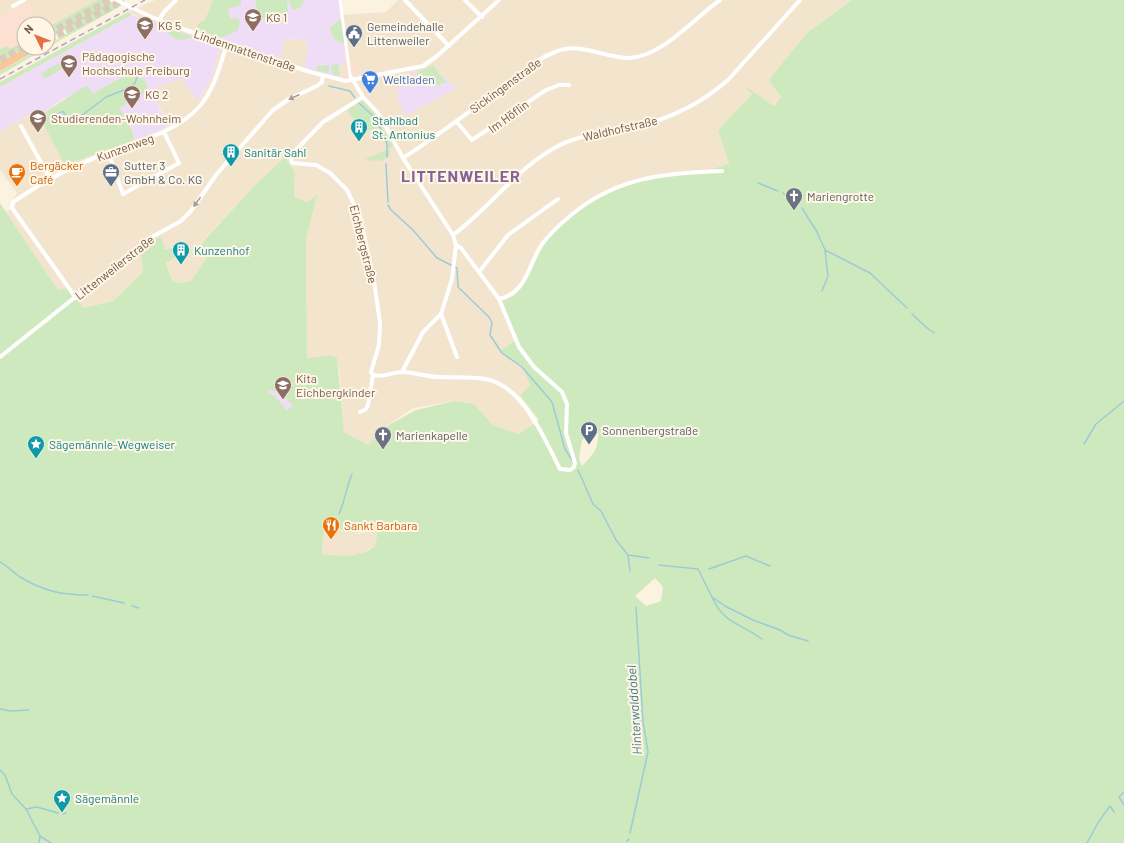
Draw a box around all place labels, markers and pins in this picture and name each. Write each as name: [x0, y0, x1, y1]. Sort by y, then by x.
school or university icon: KG 1: [243, 7, 263, 32]
place label: KG 1: [266, 10, 287, 24]
school or university icon: KG 5: [135, 15, 155, 40]
place label: KG 5: [158, 18, 181, 32]
place label: Gemeindehalle Littenweiler: [367, 19, 444, 47]
public building icon: Gemeindehalle Littenweiler: [344, 23, 364, 48]
place label: Pädagogische Hochschule Freiburg: [82, 49, 190, 77]
school or university icon: Pädagogische Hochschule Freiburg: [59, 53, 79, 78]
supermarket icon: Weltladen: [360, 69, 380, 94]
place label: Weltladen: [383, 72, 435, 86]
school or university icon: KG 2: [122, 84, 142, 109]
place label: KG 2: [145, 87, 168, 101]
school or university icon: Studierenden-Wohnheim: [28, 108, 48, 133]
place label: Studierenden-Wohnheim: [51, 111, 181, 125]
place label: Stahlbad St. Antonius: [372, 113, 436, 141]
building icon: Stahlbad St. Antonius: [349, 117, 369, 142]
building icon: Sanitär Sahl: [221, 142, 241, 167]
place label: Sanitär Sahl: [244, 145, 306, 159]
place label: Bergäcker Café: [30, 158, 84, 186]
place label: Sutter 3 GmbH & Co. KG: [124, 158, 202, 186]
cafe icon: Bergäcker Café: [7, 162, 27, 187]
office icon: Sutter 3 GmbH & Co. KG: [101, 162, 121, 187]
church icon: Mariengrotte: [784, 186, 804, 211]
place label: Mariengrotte: [807, 189, 874, 203]
building icon: Kunzenhof: [171, 240, 191, 265]
place label: Kunzenhof: [194, 243, 250, 257]
place label: Kita Eichbergkinder: [296, 371, 376, 399]
school or university icon: Kita Eichbergkinder: [273, 375, 293, 400]
parking icon: Sonnenbergstraße: [579, 420, 599, 445]
place label: Sonnenbergstraße: [602, 423, 698, 437]
church icon: Marienkapelle: [373, 425, 393, 450]
place label: Marienkapelle: [396, 428, 468, 442]
place icon: Sägemännle-Wegweiser: [26, 434, 46, 459]
place label: Sägemännle-Wegweiser: [49, 437, 176, 451]
restaurant icon: Sankt Barbara: [321, 515, 341, 540]
place label: Sankt Barbara: [344, 518, 417, 532]
place icon: Sägemännle: [52, 788, 72, 813]
place label: Sägemännle: [75, 791, 139, 805]

